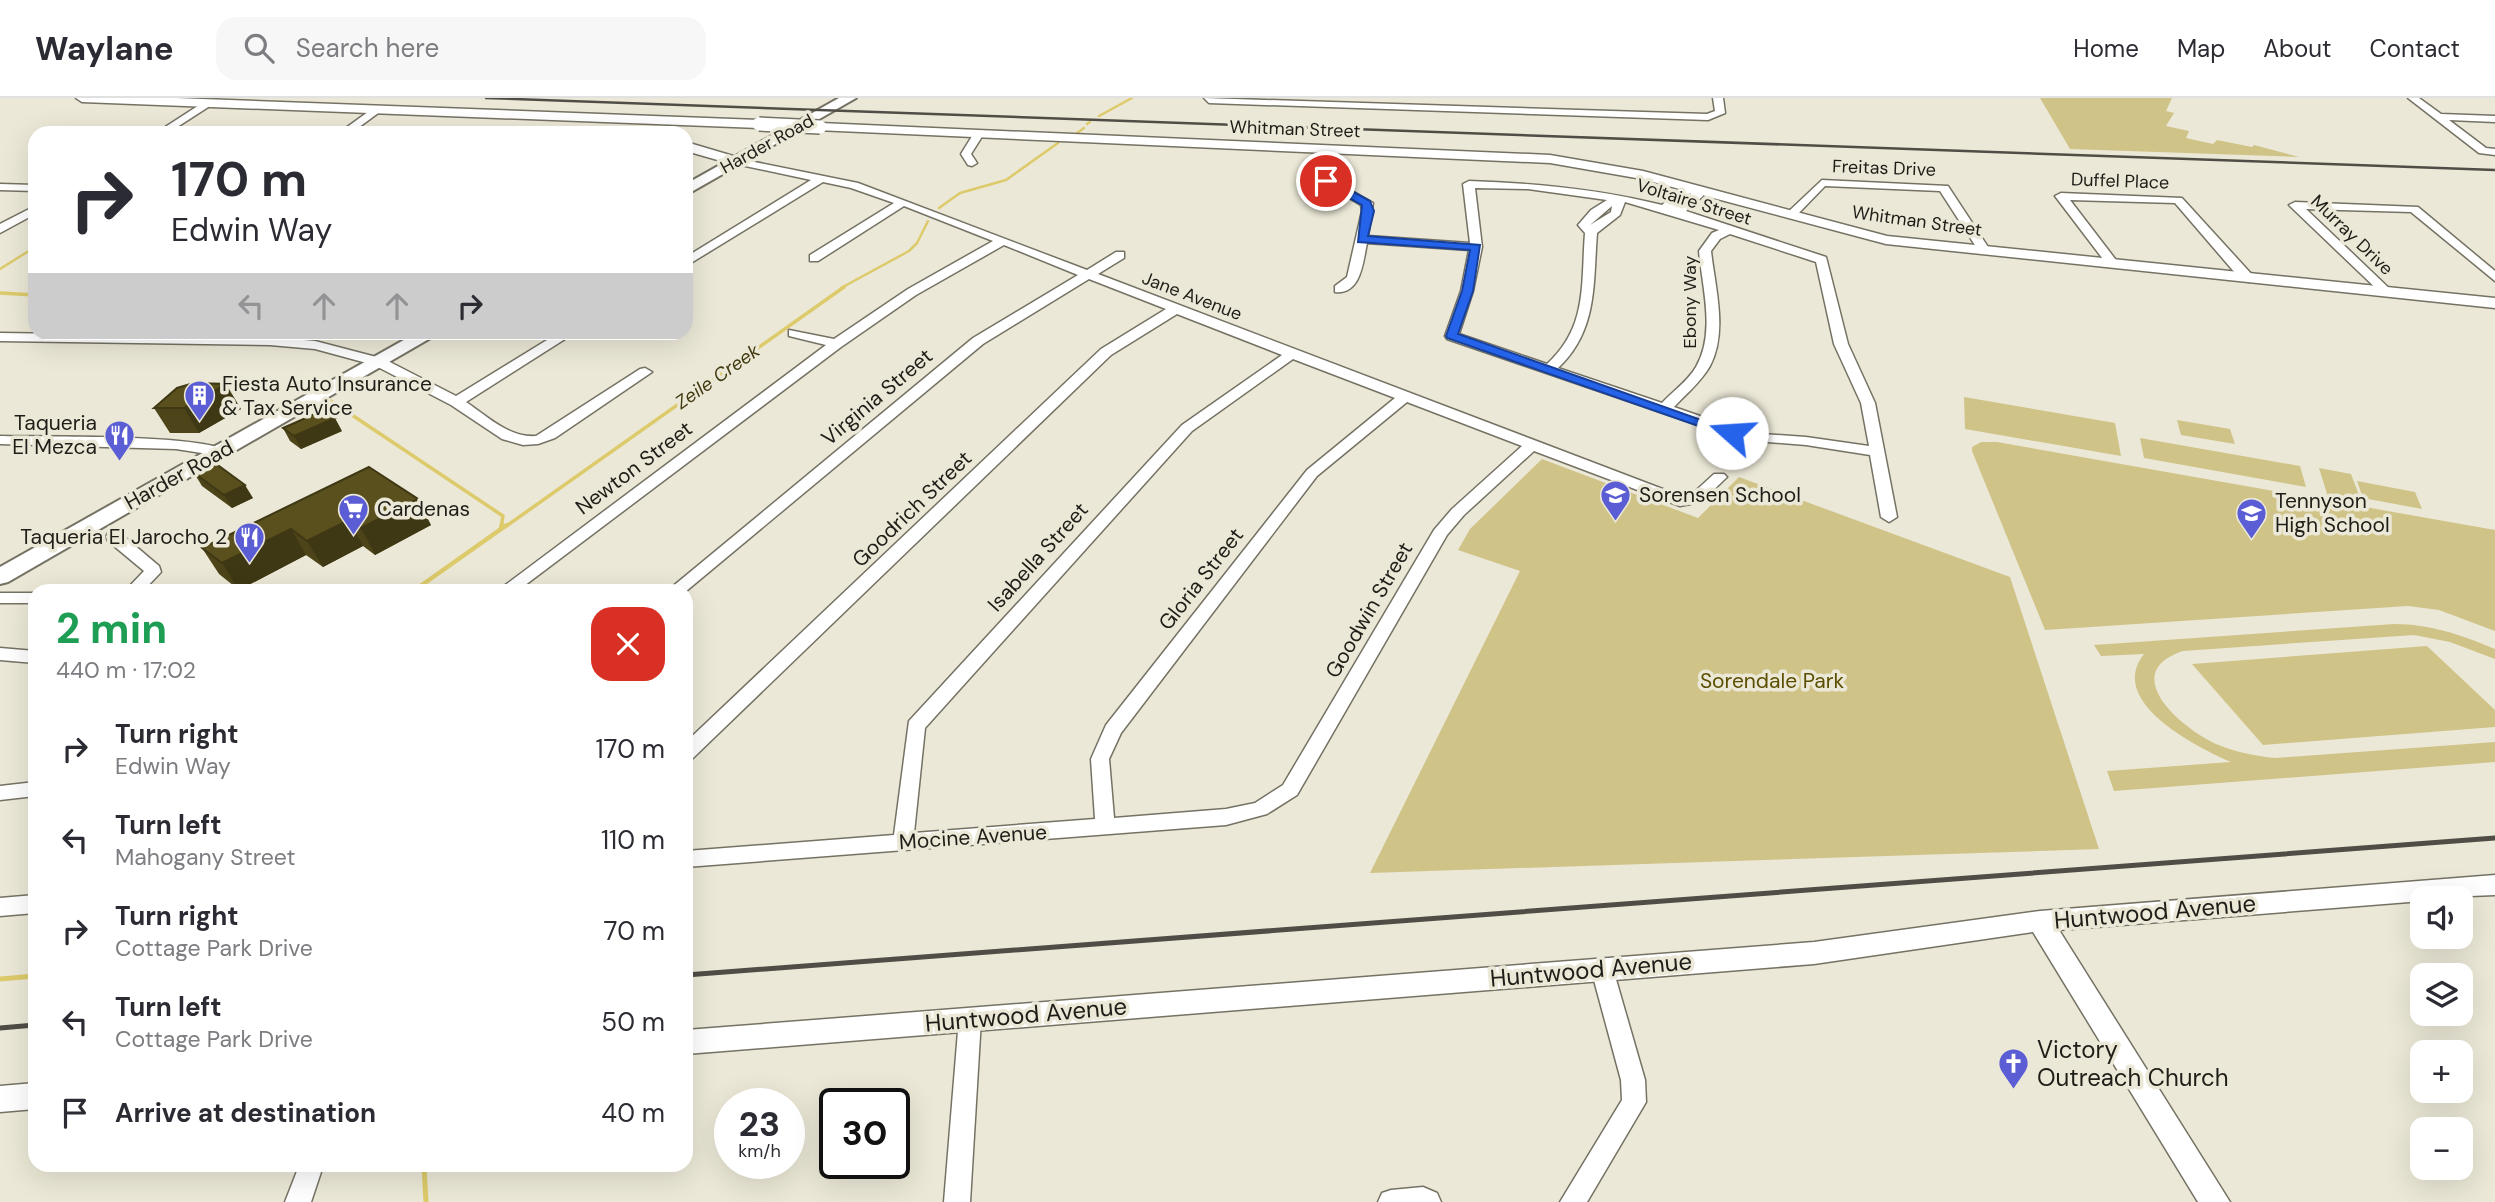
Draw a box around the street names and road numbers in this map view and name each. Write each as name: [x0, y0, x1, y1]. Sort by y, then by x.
street label: Harder Road: [716, 108, 818, 180]
street label: Whitman Street: [1229, 115, 1361, 143]
street label: Freitas Drive: [1832, 154, 1936, 182]
street label: Duffel Place: [2070, 167, 2170, 195]
street label: Voltaire Street: [1634, 173, 1754, 231]
street label: Murray Drive: [2306, 190, 2398, 280]
street label: Whitman Street: [1850, 200, 1984, 242]
street label: Ebony Way: [1678, 255, 1702, 349]
street label: Jane Avenue: [1139, 266, 1245, 326]
street label: Virginia Street: [816, 342, 938, 452]
street label: Newton Street: [570, 415, 698, 521]
street label: Harder Road: [120, 434, 238, 516]
street label: Goodrich Street: [846, 445, 978, 573]
street label: Isabella Street: [981, 496, 1095, 618]
street label: Gloria Street: [1152, 522, 1250, 636]
street label: Goodwin Street: [1319, 537, 1419, 683]
street label: Mocine Avenue: [898, 818, 1048, 856]
street label: Huntwood Avenue: [2053, 887, 2257, 936]
street label: Huntwood Avenue: [1489, 945, 1693, 994]
street label: Huntwood Avenue: [924, 990, 1128, 1039]

